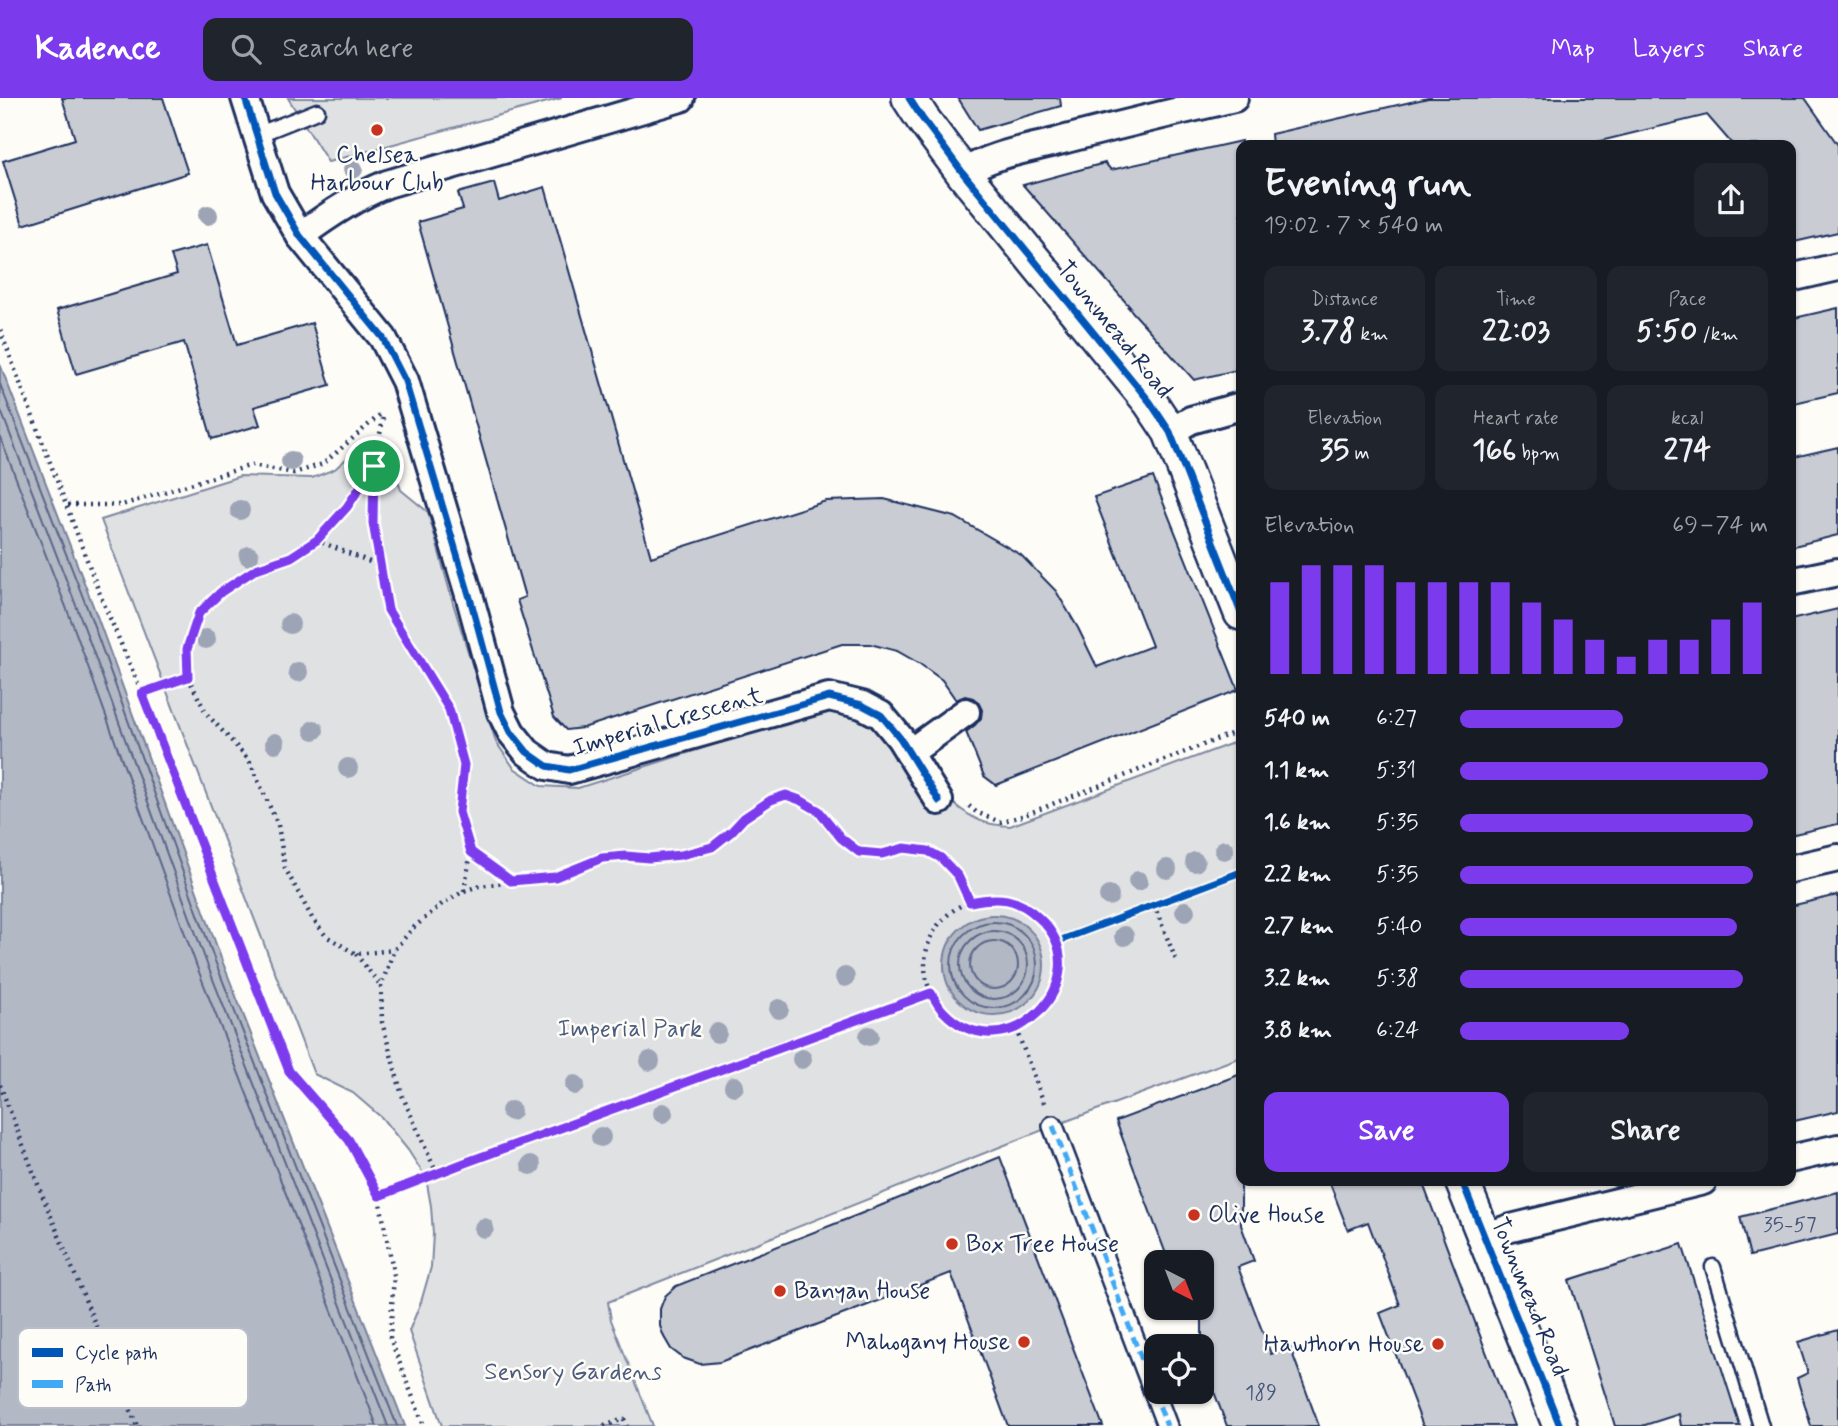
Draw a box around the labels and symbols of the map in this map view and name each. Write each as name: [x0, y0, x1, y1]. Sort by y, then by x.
marker: Chelsea Harbour Club: [369, 122, 385, 138]
place label: Chelsea Harbour Club: [310, 140, 444, 199]
street label: Townmead Road: [1049, 255, 1179, 405]
pin: [344, 436, 404, 496]
street label: Imperial Crescent: [570, 680, 766, 764]
park label: Imperial Park: [558, 1014, 702, 1045]
place label: Olive House: [1208, 1200, 1325, 1231]
marker: Olive House: [1186, 1207, 1202, 1223]
house number: 35-57: [1763, 1211, 1817, 1239]
street label: Townmead Road: [1483, 1213, 1575, 1381]
place label: Box Tree House: [966, 1229, 1119, 1260]
marker: Box Tree House: [944, 1236, 960, 1252]
north arrow: [1144, 1250, 1214, 1320]
place label: Banyan House: [794, 1276, 930, 1307]
marker: Banyan House: [772, 1283, 788, 1299]
place label: Mahogany House: [846, 1327, 1010, 1358]
legend: [18, 1328, 248, 1408]
place label: Hawthorn House: [1264, 1329, 1424, 1360]
marker: Mahogany House: [1016, 1334, 1032, 1350]
marker: Hawthorn House: [1430, 1336, 1446, 1352]
text: Cycle path: [75, 1341, 158, 1366]
park label: Sensory Gardens: [484, 1357, 662, 1388]
text: Path: [75, 1373, 112, 1398]
house number: 189: [1245, 1379, 1277, 1407]

